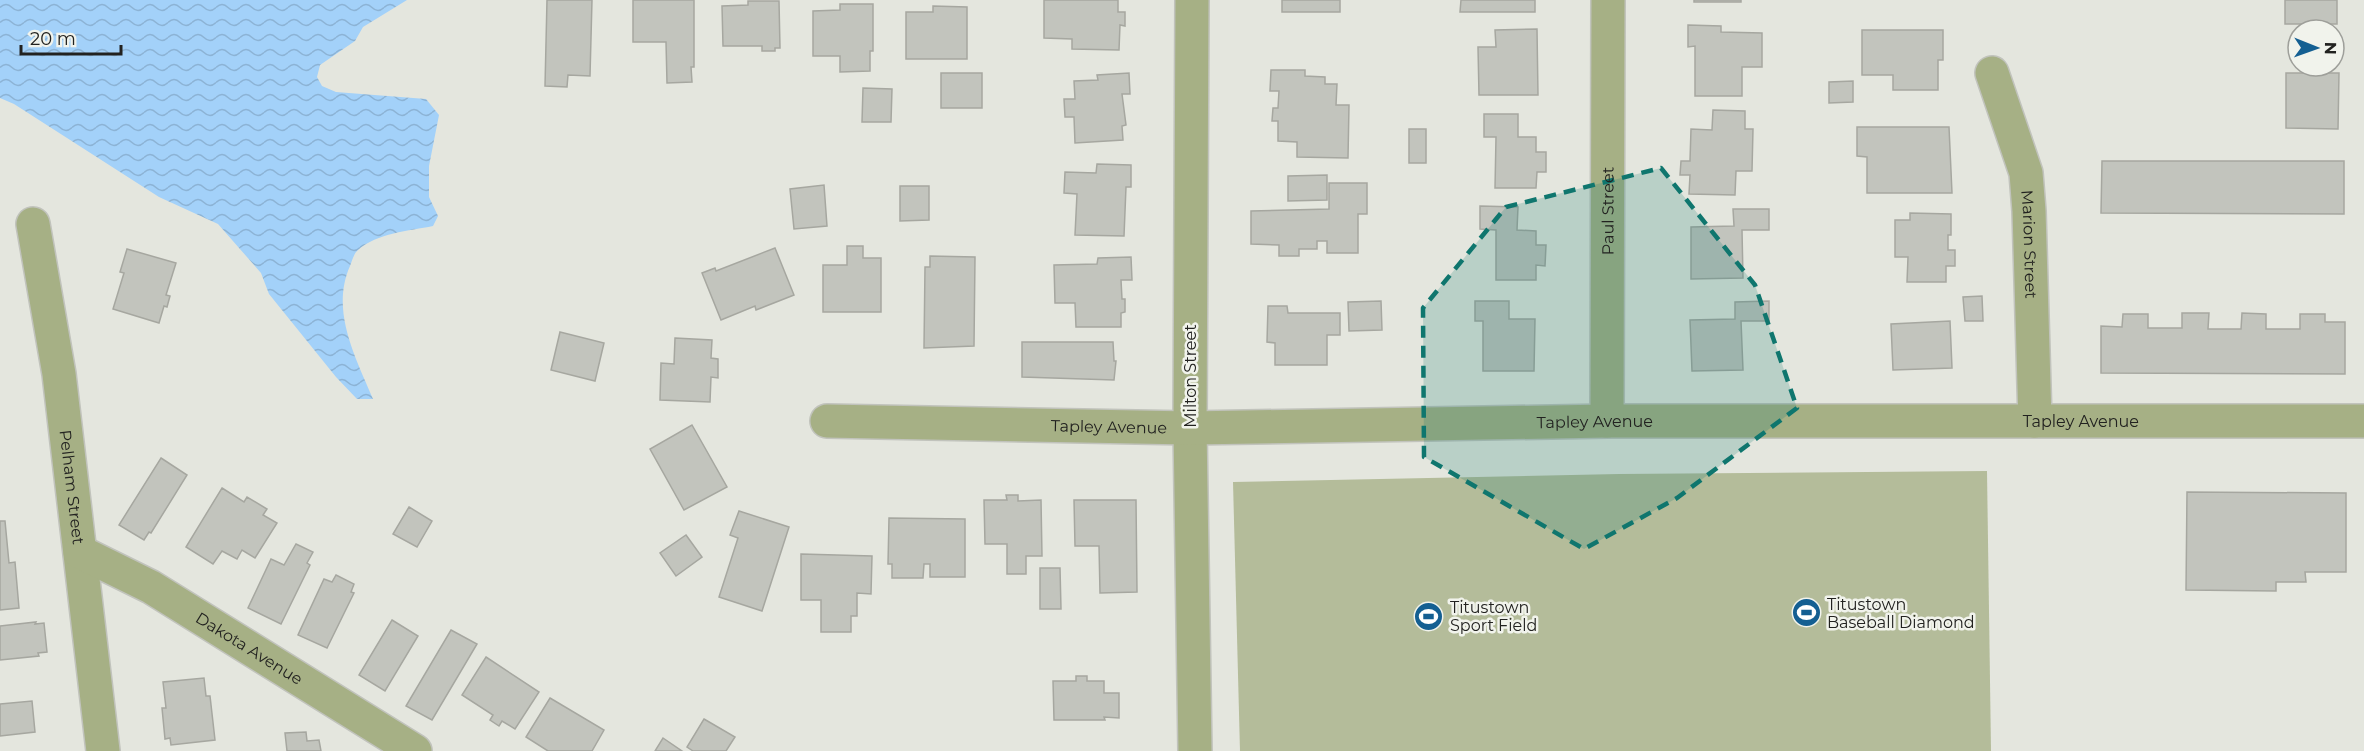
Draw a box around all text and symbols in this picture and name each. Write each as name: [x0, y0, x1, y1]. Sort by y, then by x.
scale bar: [21, 18, 122, 56]
north arrow: [2286, 18, 2346, 78]
text: 20 m: [30, 28, 76, 50]
text: N: [2321, 42, 2340, 55]
street label: Paul Street: [1598, 166, 1617, 255]
street label: Marion Street: [2018, 189, 2041, 299]
street label: Milton Street: [1181, 324, 1200, 428]
street label: Tapley Avenue: [1537, 412, 1653, 432]
street label: Tapley Avenue: [2023, 412, 2139, 431]
street label: Tapley Avenue: [1051, 416, 1167, 437]
street label: Pelham Street: [56, 429, 88, 546]
place label: Titustown Baseball Diamond: [1827, 595, 1975, 632]
sports icon: Titustown Baseball Diamond: [1790, 597, 1822, 629]
place label: Titustown Sport Field: [1450, 598, 1537, 635]
sports icon: Titustown Sport Field: [1413, 600, 1445, 632]
street label: Dakota Avenue: [192, 608, 306, 688]

